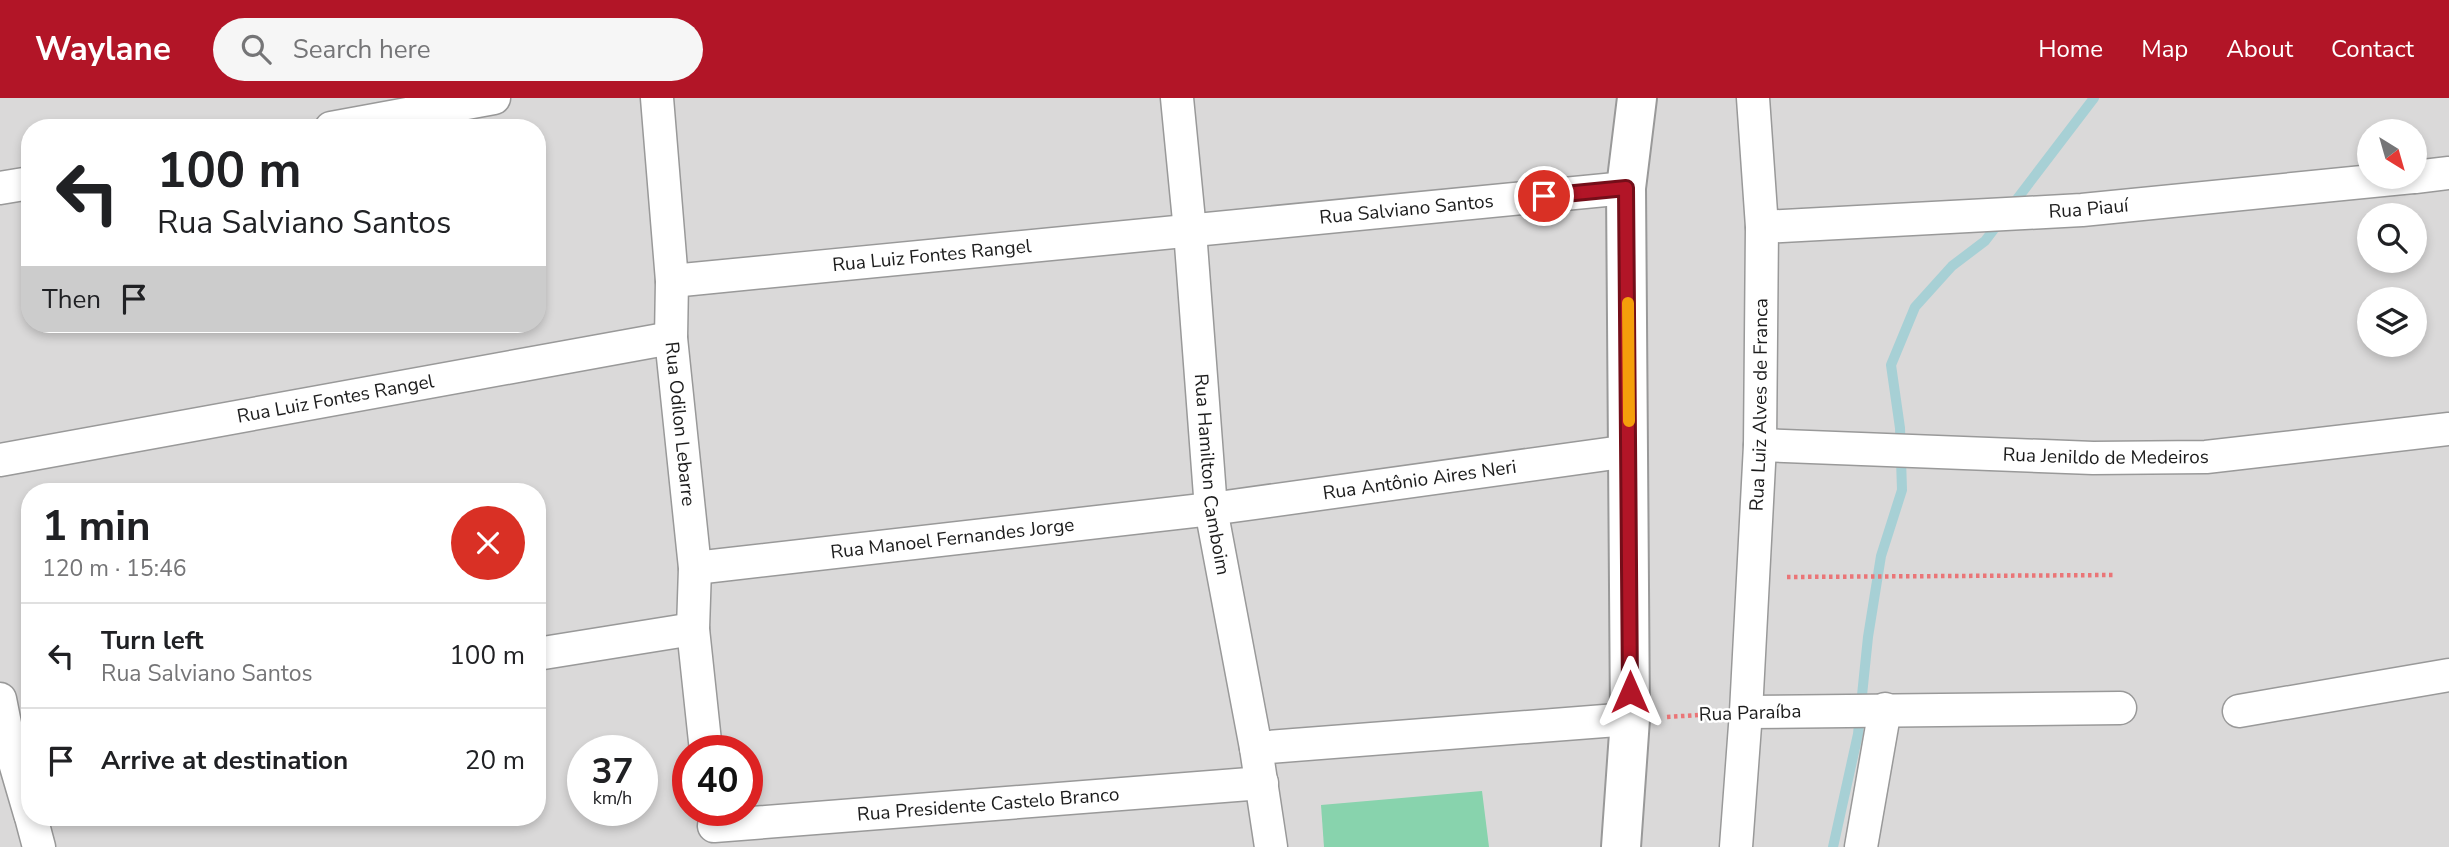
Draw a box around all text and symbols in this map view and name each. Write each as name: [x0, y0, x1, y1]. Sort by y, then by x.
search box: [213, 18, 703, 81]
text: Waylane: [35, 27, 171, 72]
icon: search: [237, 30, 275, 68]
text: Search here: [293, 32, 431, 67]
text: Home: [2038, 33, 2103, 65]
text: Map: [2141, 33, 2188, 65]
text: About: [2226, 33, 2293, 65]
text: Contact: [2331, 33, 2414, 65]
north arrow: [2357, 119, 2427, 189]
map controls: [2357, 119, 2427, 357]
text: 100 m: [157, 137, 301, 204]
icon: left: [42, 147, 133, 238]
pin: [1514, 166, 1574, 226]
icon: arrive: [1525, 177, 1563, 215]
street label: Rua Salviano Santos: [1318, 188, 1495, 231]
street label: Rua Piauí: [2048, 192, 2131, 225]
text: Rua Salviano Santos: [157, 201, 451, 244]
button: search: [2357, 203, 2427, 273]
street label: Rua Luiz Fontes Rangel: [831, 233, 1033, 278]
icon: arrive: [115, 280, 153, 318]
text: Then: [42, 282, 101, 317]
button: layers: [2357, 287, 2427, 357]
street label: Rua Luiz Alves de Franca: [1744, 298, 1774, 512]
street label: Rua Odilon Lebarre: [658, 340, 701, 507]
street label: Rua Luiz Fontes Rangel: [235, 368, 437, 430]
street label: Rua Hamilton Camboim: [1188, 372, 1236, 577]
street label: Rua Jenildo de Medeiros: [2002, 441, 2209, 471]
street label: Rua Antônio Aires Neri: [1321, 454, 1518, 506]
text: 1 min: [42, 498, 151, 555]
button: close: [451, 506, 525, 580]
street label: Rua Manoel Fernandes Jorge: [829, 512, 1076, 565]
text: 120 m · 15:46: [42, 553, 187, 584]
text: Turn left: [101, 623, 204, 658]
icon: left: [42, 637, 80, 675]
text: 100 m: [449, 638, 525, 673]
position arrow: [1593, 655, 1667, 729]
text: Rua Salviano Santos: [101, 658, 313, 689]
street label: Rua Paraíba: [1698, 698, 1802, 728]
speed limit sign: 40: [672, 735, 763, 826]
icon: arrive: [42, 742, 80, 780]
text: Arrive at destination: [101, 743, 348, 778]
text: 20 m: [465, 743, 525, 778]
text: 37: [591, 748, 634, 795]
street label: Rua Presidente Castelo Branco: [856, 781, 1120, 828]
text: km/h: [593, 786, 632, 810]

